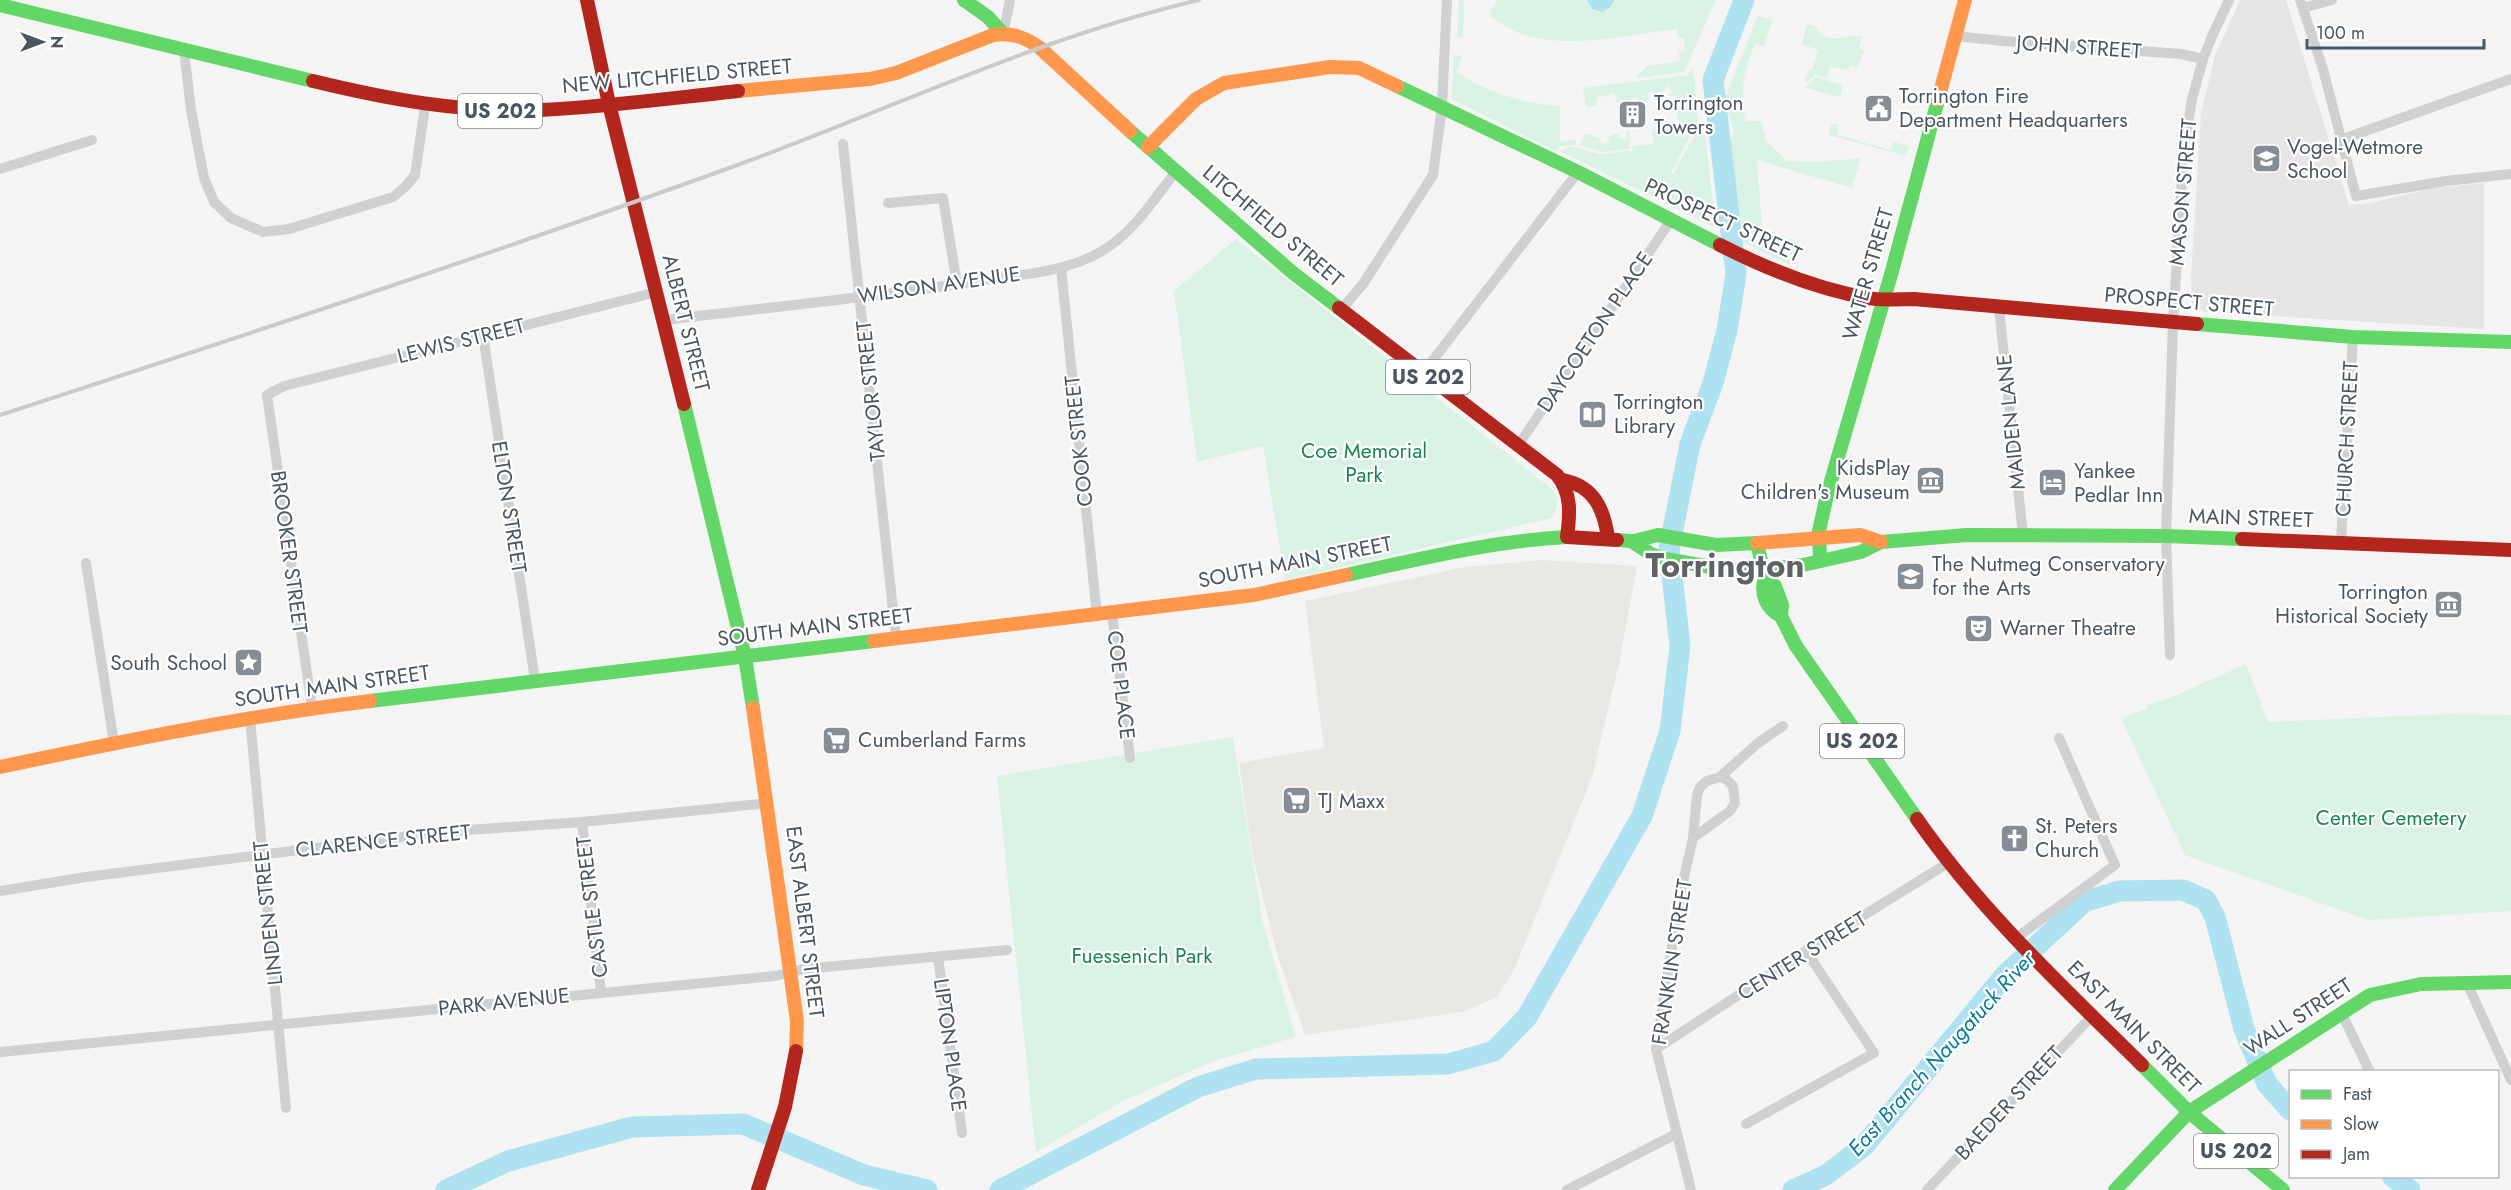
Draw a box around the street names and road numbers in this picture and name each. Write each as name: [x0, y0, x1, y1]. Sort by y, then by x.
street label: JOHN STREET: [2013, 27, 2143, 66]
street label: NEW LITCHFIELD STREET: [561, 51, 793, 101]
road number: US 202: [458, 94, 542, 128]
street label: MASON STREET: [2162, 117, 2204, 267]
street label: LITCHFIELD STREET: [1196, 158, 1350, 294]
street label: PROSPECT STREET: [1640, 170, 1807, 270]
street label: WATER STREET: [1835, 204, 1901, 344]
street label: DAYCOETON PLACE: [1530, 246, 1660, 418]
street label: ALBERT STREET: [654, 251, 718, 395]
street label: WILSON AVENUE: [856, 259, 1022, 311]
street label: PROSPECT STREET: [2103, 280, 2275, 324]
street label: LEWIS STREET: [394, 311, 528, 371]
street label: TAYLOR STREET: [849, 319, 893, 463]
street label: MAIDEN LANE: [1989, 353, 2033, 491]
road number: US 202: [1386, 360, 1470, 394]
street label: CHURCH STREET: [2328, 360, 2366, 518]
street label: COOK STREET: [1057, 374, 1101, 508]
street label: ELTON STREET: [484, 439, 534, 575]
street label: BROOKER STREET: [263, 469, 315, 636]
street label: MAIN STREET: [2188, 501, 2314, 535]
street label: SOUTH MAIN STREET: [1196, 528, 1395, 596]
street label: SOUTH MAIN STREET: [715, 600, 915, 654]
street label: COE PLACE: [1099, 629, 1143, 741]
street label: SOUTH MAIN STREET: [232, 657, 432, 715]
road number: US 202: [1820, 724, 1904, 758]
street label: CLARENCE STREET: [294, 817, 472, 865]
street label: EAST ALBERT STREET: [778, 824, 832, 1020]
street label: CASTLE STREET: [568, 834, 616, 980]
street label: LINDEN STREET: [245, 839, 291, 987]
street label: FRANKLIN STREET: [1644, 877, 1700, 1047]
street label: CENTER STREET: [1732, 904, 1873, 1008]
street label: EAST MAIN STREET: [2061, 954, 2208, 1101]
street label: WALL STREET: [2238, 971, 2358, 1063]
street label: LIPTON PLACE: [926, 977, 974, 1113]
street label: PARK AVENUE: [437, 980, 571, 1024]
street label: BAEDER STREET: [1948, 1039, 2070, 1167]
road number: US 202: [2194, 1134, 2278, 1168]

